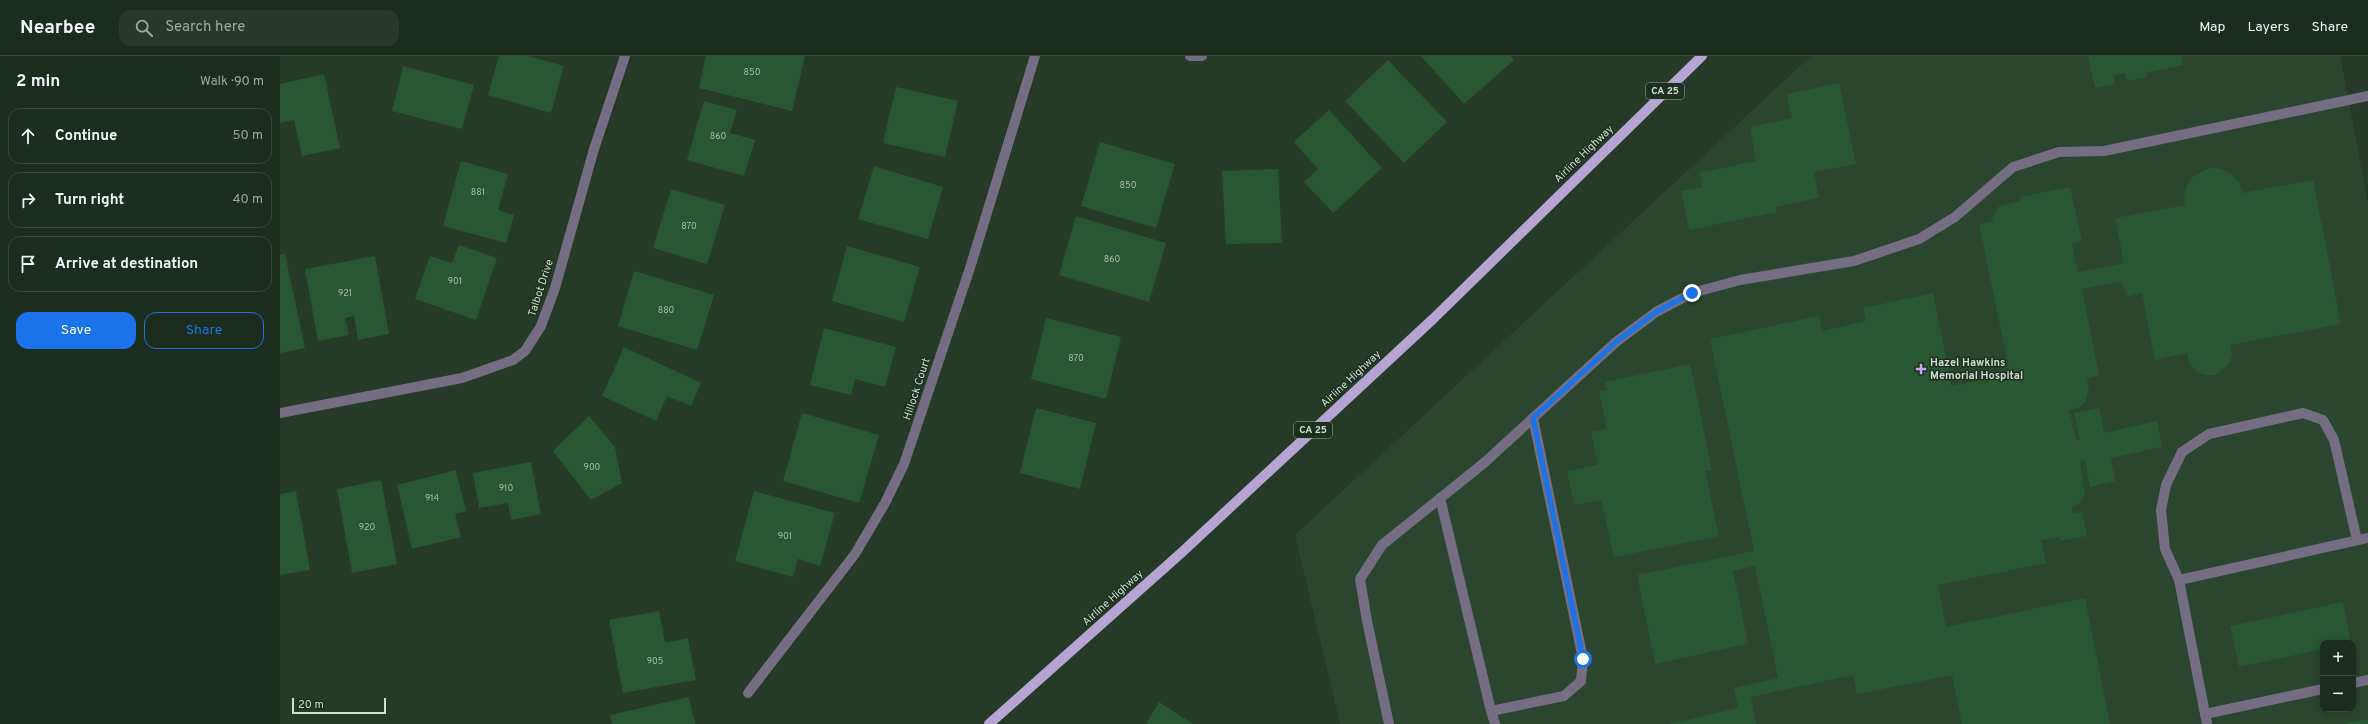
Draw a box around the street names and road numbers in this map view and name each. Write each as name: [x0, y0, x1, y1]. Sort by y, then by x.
road number: CA 25: [1646, 83, 1684, 99]
street label: Airline Highway: [1551, 122, 1617, 186]
street label: Talbot Drive: [525, 257, 557, 318]
street label: Airline Highway: [1318, 347, 1384, 410]
street label: Hillock Court: [900, 356, 934, 422]
road number: CA 25: [1294, 422, 1332, 438]
street label: Airline Highway: [1080, 567, 1146, 629]

